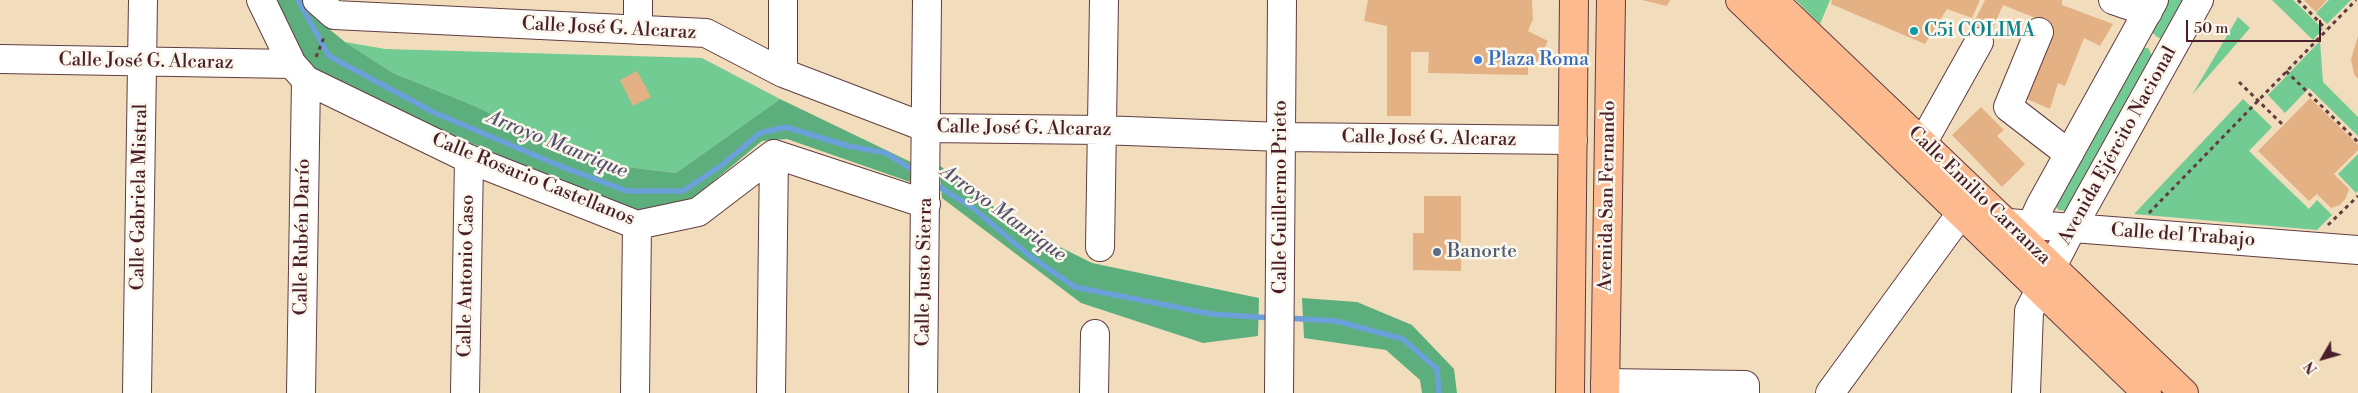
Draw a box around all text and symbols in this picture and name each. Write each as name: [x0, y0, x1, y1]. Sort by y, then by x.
scale bar: [2188, 10, 2323, 42]
street label: Calle José G. Alcaraz: [521, 13, 697, 45]
text: 50 m: [2194, 19, 2228, 38]
place label: C5i COLIMA: [1924, 20, 2035, 42]
marker: C5i COLIMA: [1908, 25, 1920, 37]
street label: Avenida Ejército Nacional: [2054, 43, 2182, 249]
street label: Calle José G. Alcaraz: [58, 49, 234, 75]
place label: Plaza Roma: [1488, 49, 1589, 71]
marker: Plaza Roma: [1472, 54, 1484, 66]
street label: Calle Guillermo Prieto: [1270, 100, 1292, 294]
street label: Avenida San Fernando: [1595, 100, 1621, 292]
street label: Calle Gabriela Mistral: [127, 103, 153, 291]
water label: Arroyo Manrique: [483, 106, 631, 184]
street label: Calle José G. Alcaraz: [936, 116, 1112, 142]
street label: Calle Emilio Carranza: [1903, 122, 2055, 270]
street label: Calle José G. Alcaraz: [1341, 126, 1517, 152]
street label: Calle Rosario Castellanos: [428, 129, 638, 231]
street label: Calle Rubén Darío: [290, 158, 316, 316]
water label: Arroyo Manrique: [935, 160, 1071, 268]
street label: Calle Antonio Caso: [454, 194, 480, 358]
street label: Calle Justo Sierra: [912, 197, 938, 347]
street label: Calle del Trabajo: [2110, 220, 2256, 252]
place label: Banorte: [1447, 241, 1517, 263]
marker: Banorte: [1431, 246, 1443, 258]
north arrow: [2298, 333, 2348, 383]
text: N: [2301, 357, 2322, 377]

